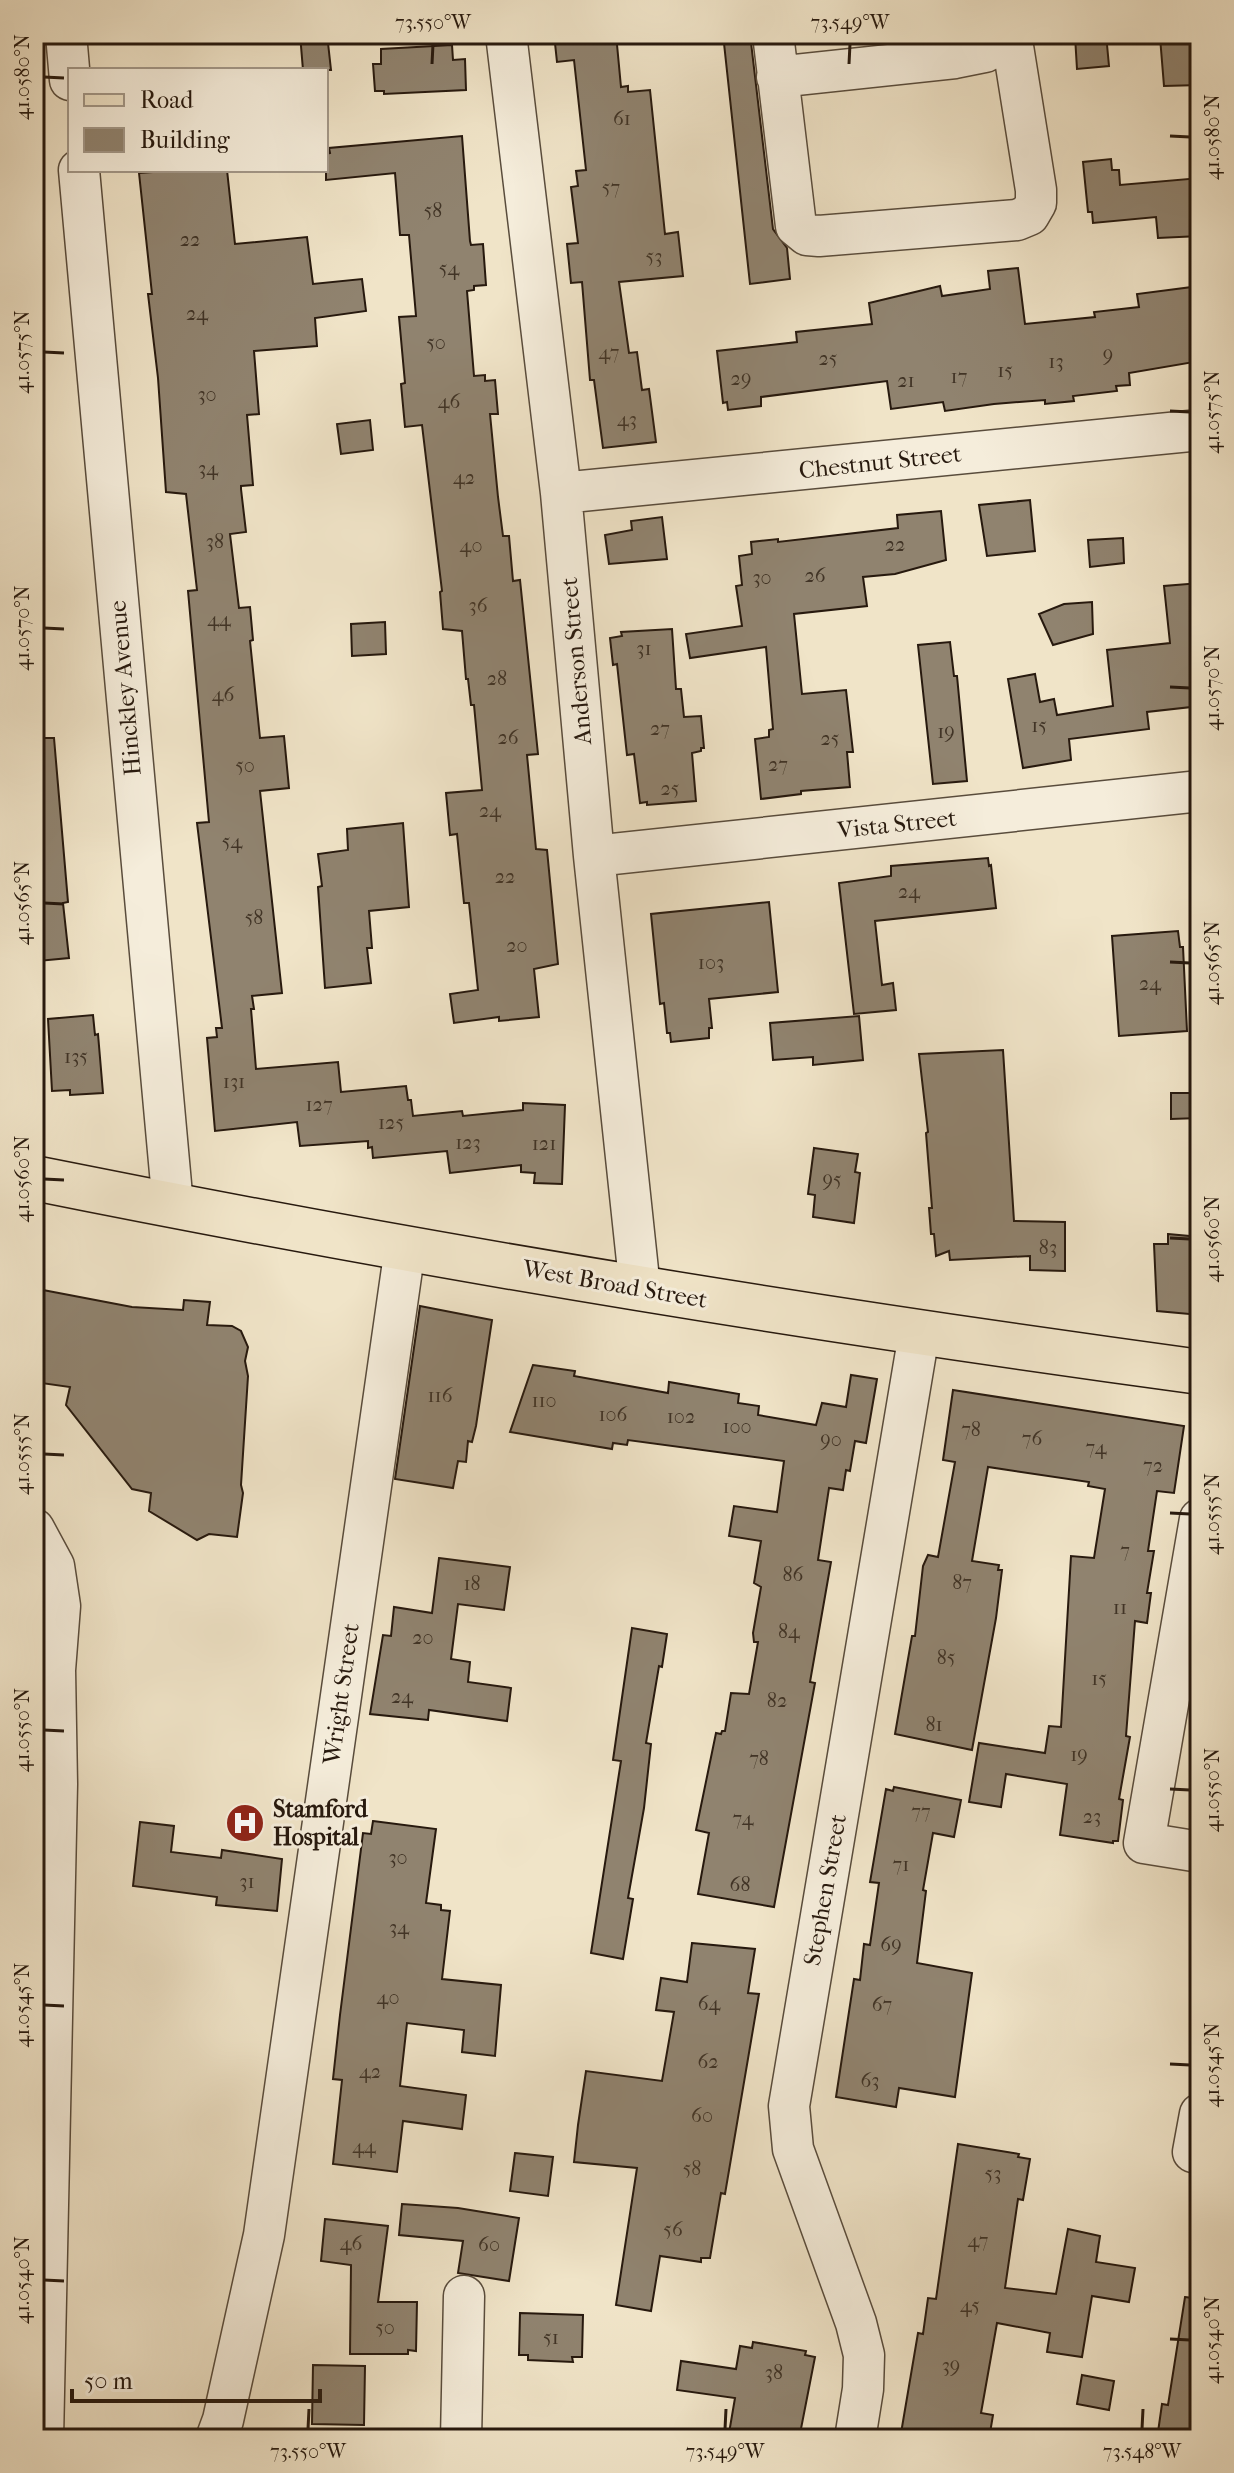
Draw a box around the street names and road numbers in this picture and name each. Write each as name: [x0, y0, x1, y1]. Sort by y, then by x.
street label: Chestnut Street: [797, 440, 963, 484]
street label: Anderson Street: [555, 576, 597, 747]
street label: Hinckley Avenue: [103, 599, 147, 777]
street label: Vista Street: [835, 804, 958, 844]
street label: West Broad Street: [520, 1254, 710, 1314]
street label: Wright Street: [317, 1621, 365, 1767]
street label: Stephen Street: [798, 1812, 852, 1968]

